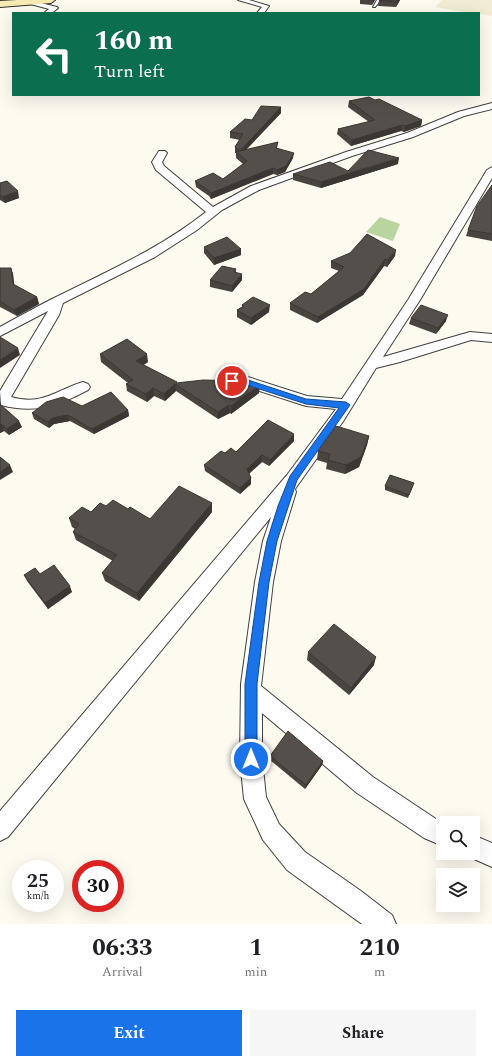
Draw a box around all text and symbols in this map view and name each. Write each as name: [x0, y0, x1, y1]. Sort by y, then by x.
text: 160 m: [94, 19, 173, 62]
icon: left: [28, 28, 80, 80]
text: Turn left: [94, 58, 165, 85]
pin: [215, 364, 249, 398]
icon: arrive: [221, 370, 243, 392]
position arrow: [230, 738, 272, 780]
map controls: [436, 816, 480, 912]
button: search: [436, 816, 480, 860]
speed limit sign: 30: [72, 860, 124, 912]
text: 25: [27, 866, 49, 896]
button: layers: [436, 868, 480, 912]
text: km/h: [27, 888, 49, 904]
text: 06:33: [92, 930, 152, 966]
text: 1: [249, 930, 263, 966]
text: 210: [359, 930, 400, 966]
text: Arrival: [102, 962, 143, 982]
text: min: [245, 962, 267, 982]
text: m: [374, 962, 385, 982]
button: Exit: [16, 1010, 242, 1056]
button: Share: [250, 1010, 476, 1056]

